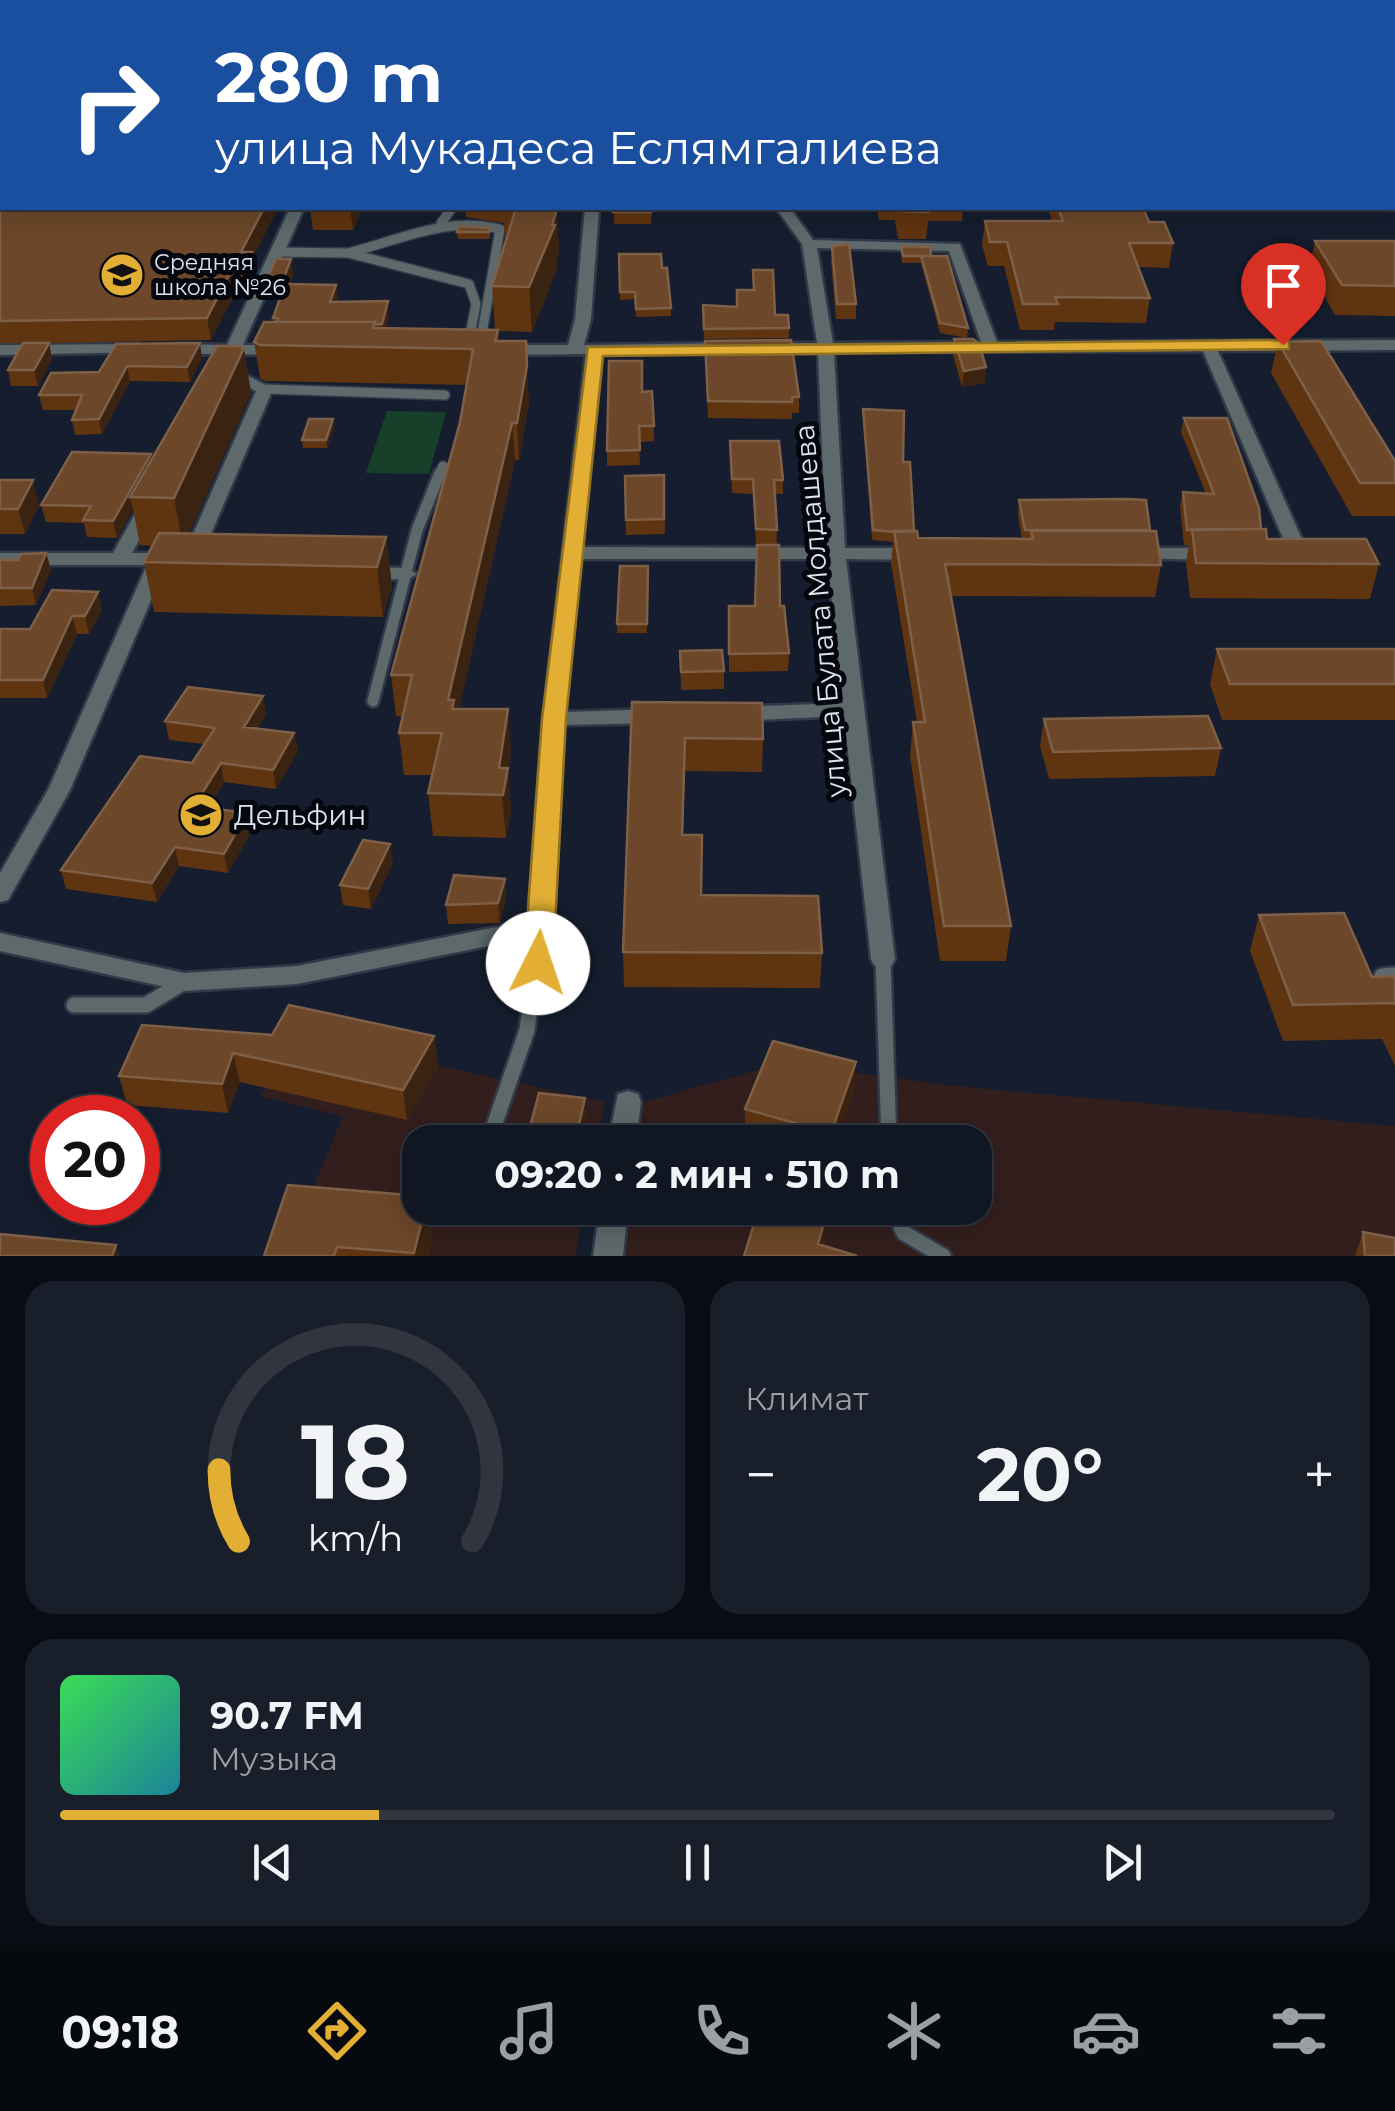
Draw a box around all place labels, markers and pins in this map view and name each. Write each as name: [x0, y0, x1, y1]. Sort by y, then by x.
pin: [1241, 243, 1326, 346]
place label: Средняя школа №26: [154, 249, 286, 301]
school or university icon: Средняя школа №26: [99, 252, 145, 298]
school or university icon: Дельфин: [178, 792, 224, 838]
place label: Дельфин: [234, 798, 366, 832]

